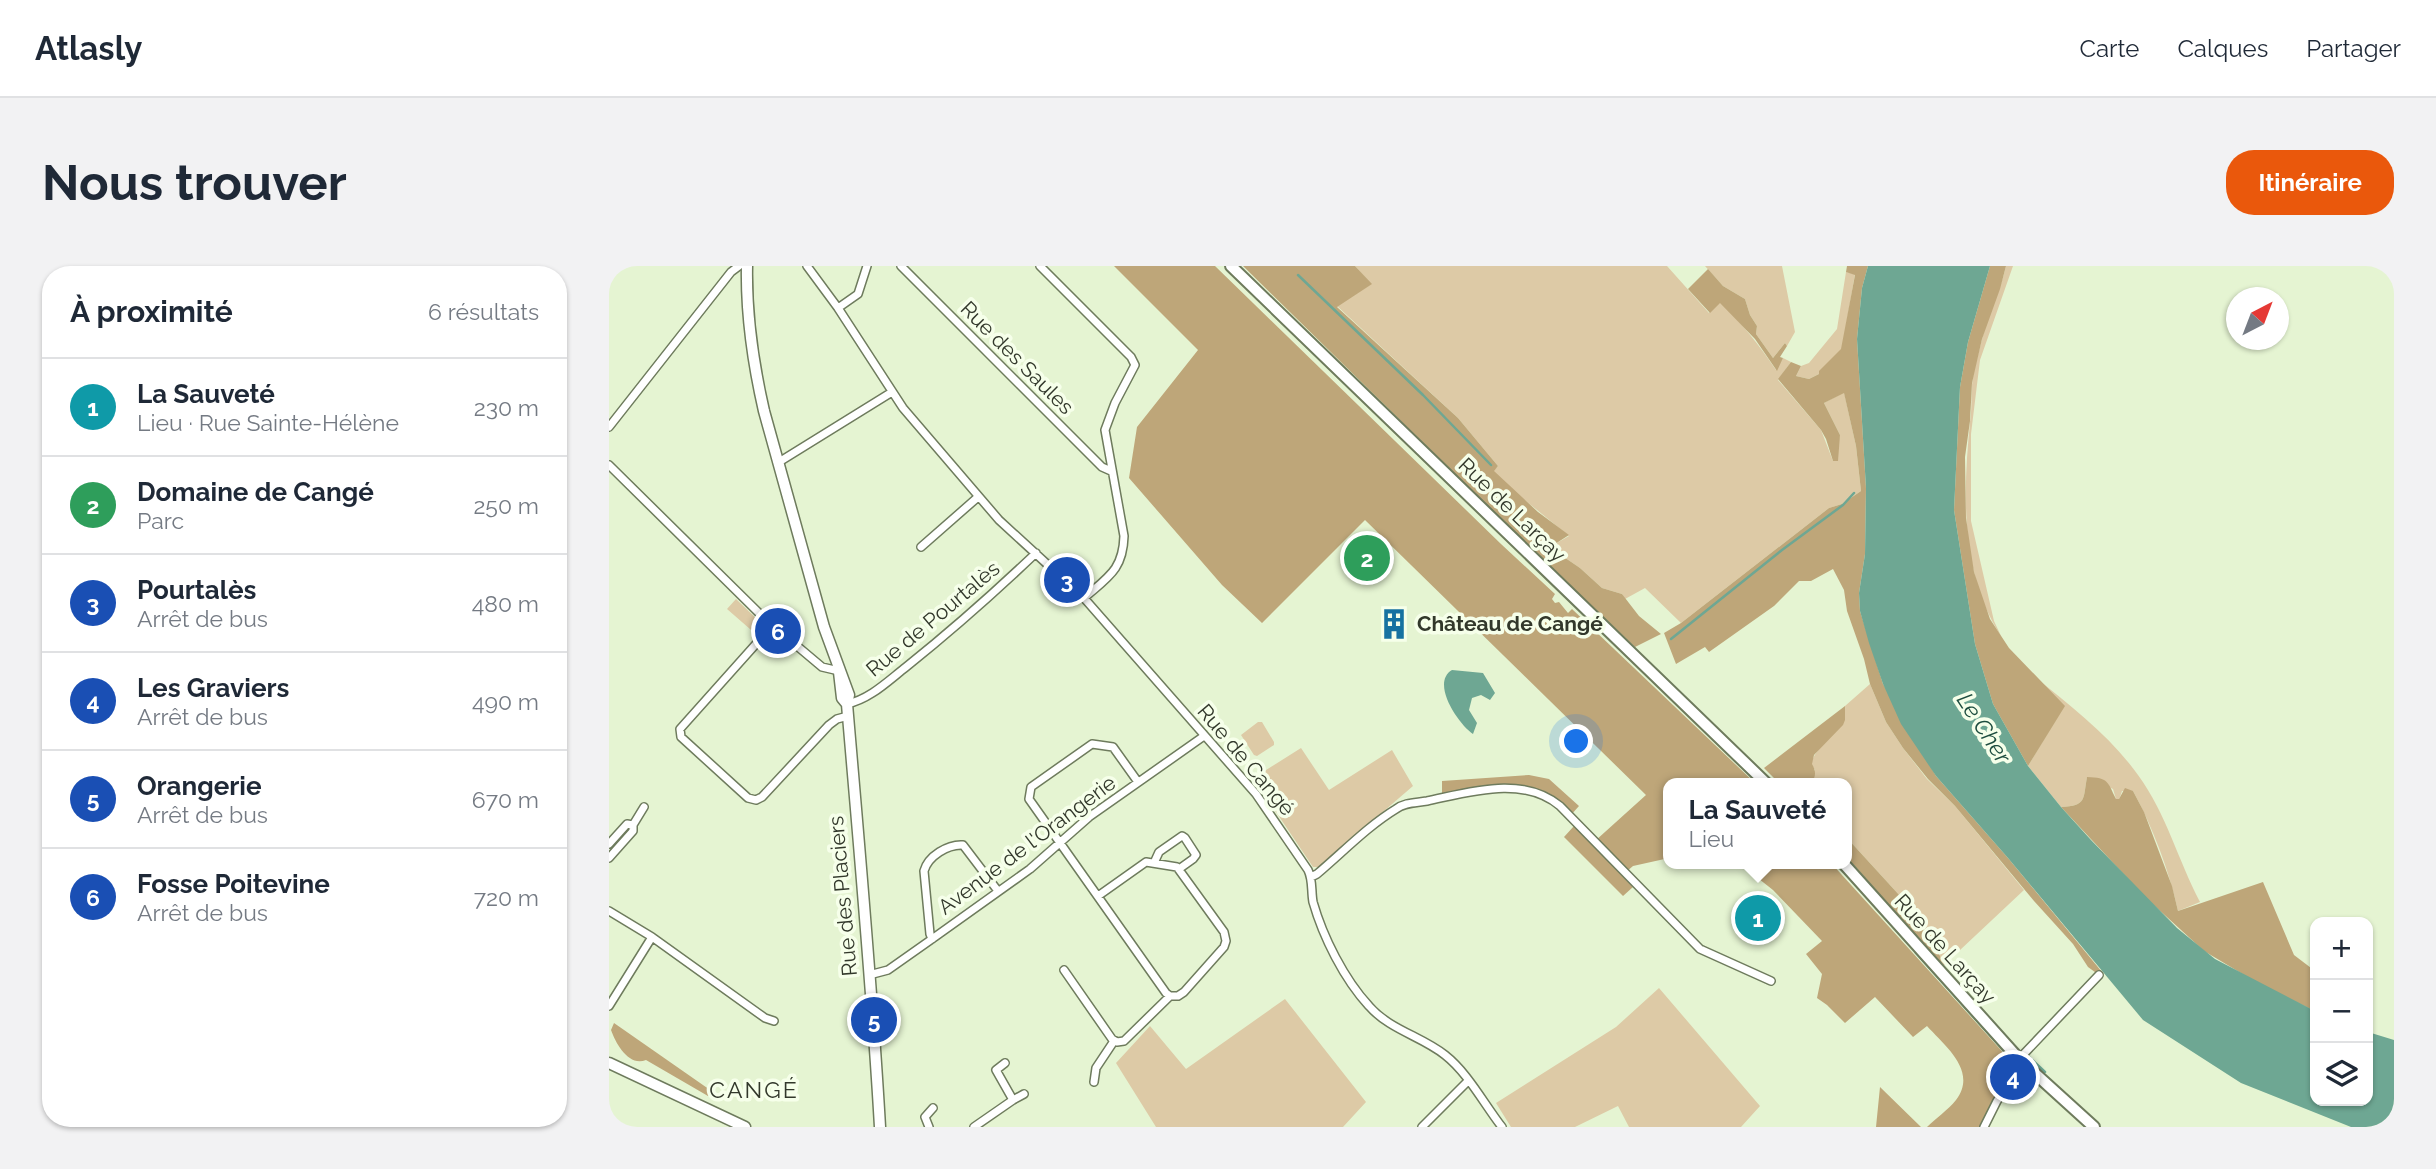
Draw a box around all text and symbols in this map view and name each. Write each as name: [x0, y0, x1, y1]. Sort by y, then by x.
text: Atlasly: [35, 29, 142, 68]
text: Carte: [2080, 34, 2139, 63]
text: Calques: [2177, 34, 2268, 63]
text: Partager: [2306, 34, 2401, 63]
button: Itinéraire: [2226, 150, 2394, 215]
text: Nous trouver: [42, 154, 347, 211]
north arrow: [2226, 287, 2289, 350]
text: À proximité: [70, 294, 233, 329]
street label: Rue des Saules: [956, 296, 1079, 419]
text: 6 résultats: [428, 298, 539, 325]
text: La Sauveté: [137, 379, 275, 409]
text: 1: [87, 394, 99, 421]
text: 230 m: [474, 394, 539, 421]
text: Lieu · Rue Sainte-Hélène: [137, 409, 399, 436]
street label: Rue de Larçay: [1454, 452, 1571, 567]
text: Domaine de Cangé: [137, 477, 374, 507]
text: 2: [87, 492, 99, 519]
text: 250 m: [473, 492, 539, 519]
text: Parc: [137, 507, 184, 534]
pin: 2: [1344, 532, 1390, 584]
pin: 3: [1044, 554, 1090, 606]
street label: Rue de Pourtalès: [861, 556, 1004, 682]
text: Pourtalès: [137, 575, 256, 605]
text: 3: [87, 590, 99, 617]
text: 480 m: [472, 590, 539, 617]
text: Arrêt de bus: [137, 605, 268, 632]
pin: 6: [755, 605, 801, 657]
building icon: Château de Cangé: [1377, 607, 1411, 641]
place label: Château de Cangé: [1417, 611, 1603, 636]
text: Les Graviers: [137, 673, 289, 703]
water label: Le Cher: [1952, 687, 2018, 769]
text: 4: [86, 688, 100, 715]
text: 490 m: [472, 688, 539, 715]
street label: Rue de Cangé: [1193, 699, 1300, 821]
text: Arrêt de bus: [137, 703, 268, 730]
your location: [1559, 724, 1593, 758]
street label: Avenue de l'Orangerie: [933, 770, 1120, 919]
text: Orangerie: [137, 771, 261, 801]
popup: [1663, 778, 1852, 869]
text: 5: [87, 786, 99, 813]
text: 670 m: [472, 786, 539, 813]
text: La Sauveté: [1689, 795, 1826, 825]
text: Arrêt de bus: [137, 801, 268, 828]
street label: Rue des Placiers: [823, 815, 862, 977]
text: Lieu: [1689, 825, 1734, 852]
text: Fosse Poitevine: [137, 869, 330, 899]
text: 6: [86, 884, 100, 911]
text: 720 m: [474, 884, 539, 911]
street label: Rue de Larçay: [1890, 889, 2001, 1009]
pin: 1: [1735, 892, 1781, 944]
text: Arrêt de bus: [137, 899, 268, 926]
map controls: [2310, 917, 2373, 1106]
button: +: [2310, 917, 2373, 980]
button: −: [2310, 980, 2373, 1043]
pin: 5: [851, 994, 897, 1046]
button: layers: [2310, 1043, 2373, 1106]
pin: 4: [1990, 1051, 2036, 1103]
district label: CANGÉ: [709, 1076, 799, 1103]

